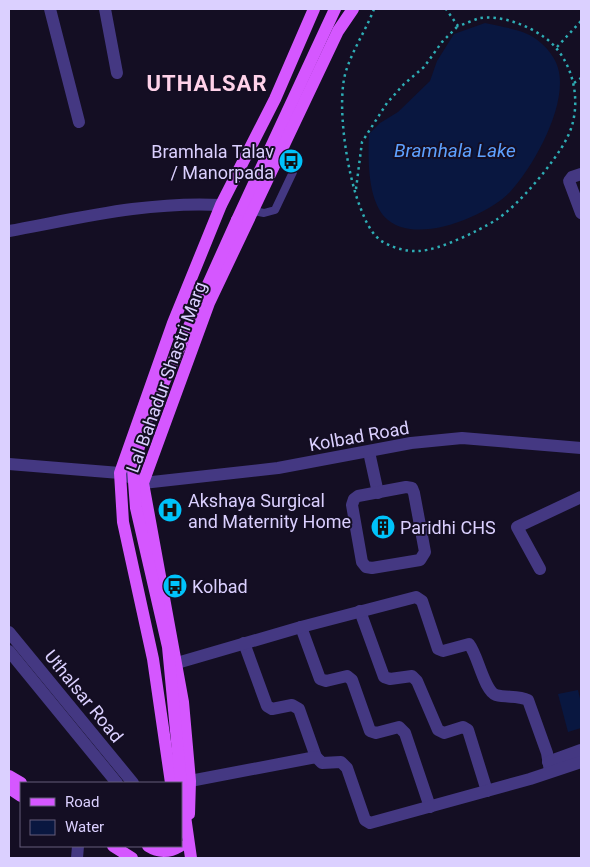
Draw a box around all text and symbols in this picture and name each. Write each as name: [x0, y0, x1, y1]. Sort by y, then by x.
district label: UTHALSAR: [147, 71, 267, 96]
water label: Bramhala Lake: [394, 139, 516, 162]
place label: Bramhala Talav / Manorpada: [151, 141, 274, 183]
bus stop icon: Bramhala Talav / Manorpada: [278, 148, 304, 174]
street label: Lal Bahadur Shastri Marg: [122, 279, 210, 475]
street label: Kolbad Road: [307, 417, 411, 455]
place label: Akshaya Surgical and Maternity Home: [188, 490, 351, 532]
hospital icon: Akshaya Surgical and Maternity Home: [157, 497, 183, 523]
building icon: Paridhi CHS: [370, 514, 396, 540]
place label: Paridhi CHS: [400, 517, 496, 538]
bus stop icon: Kolbad: [162, 573, 188, 599]
place label: Kolbad: [192, 576, 248, 597]
street label: Uthalsar Road: [40, 646, 128, 746]
legend: [20, 782, 182, 847]
text: Road: [65, 793, 99, 811]
text: Water: [65, 818, 104, 836]

